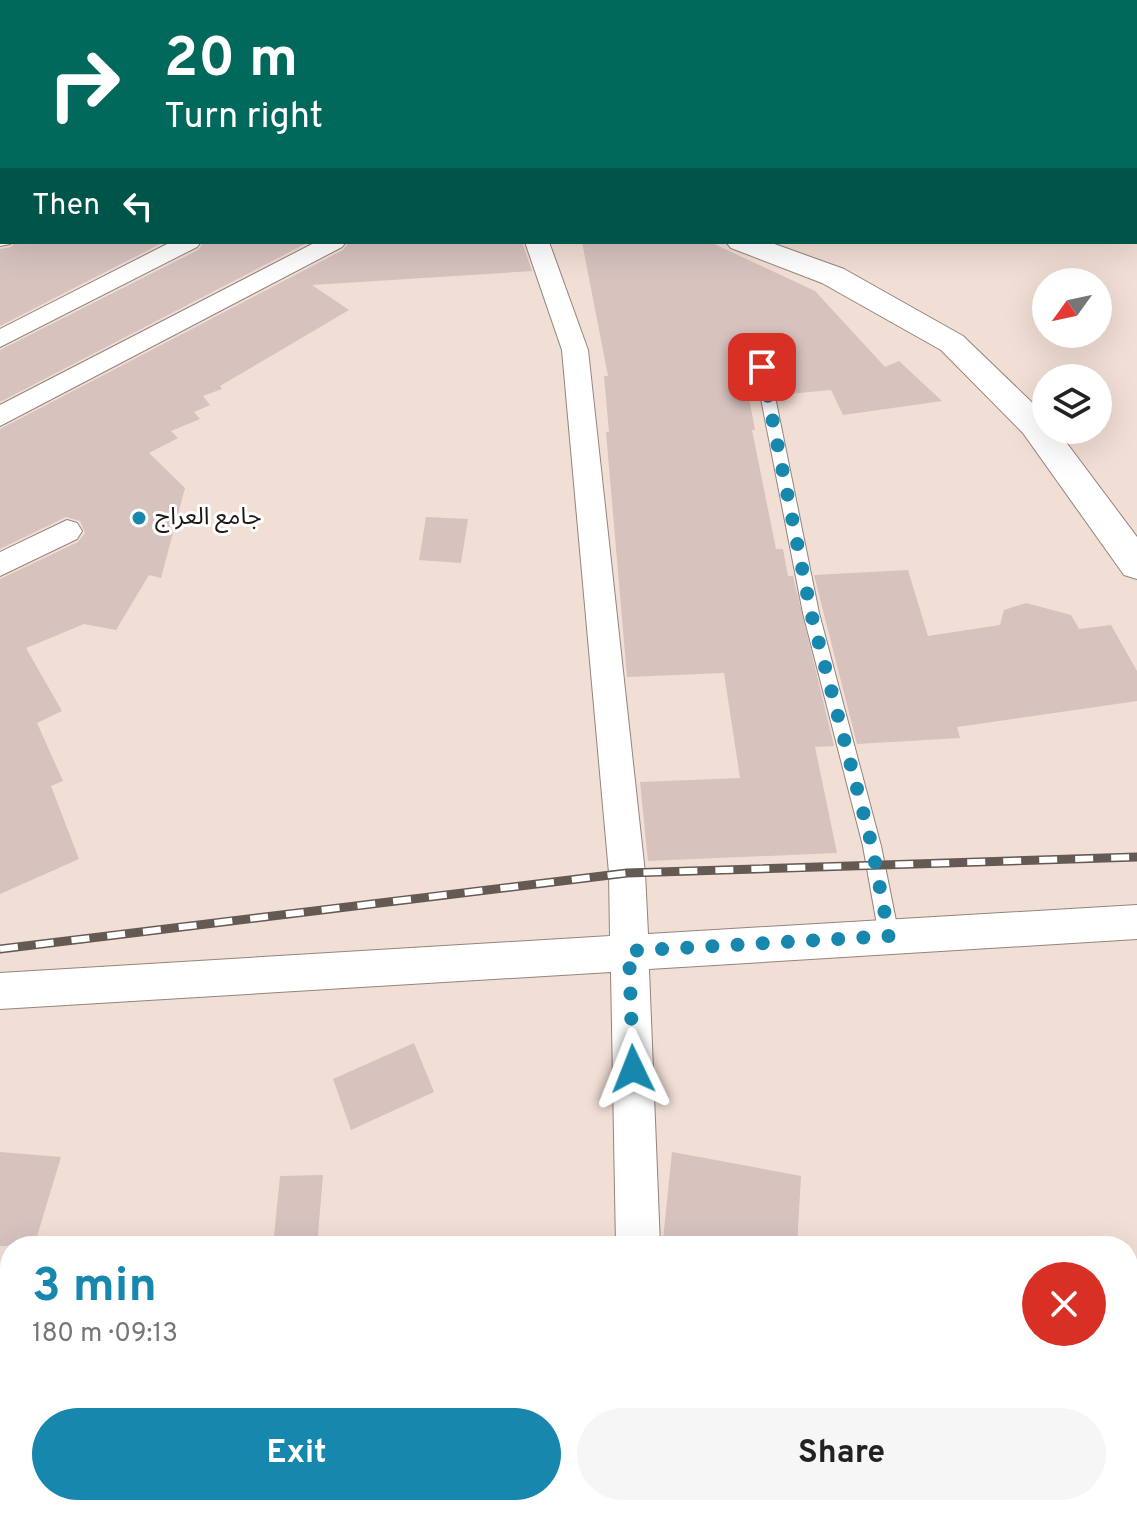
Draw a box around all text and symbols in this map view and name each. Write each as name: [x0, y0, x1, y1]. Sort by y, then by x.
text: 20 m: [164, 26, 298, 96]
icon: right: [32, 32, 136, 136]
text: Turn right: [164, 95, 323, 141]
icon: left: [116, 184, 160, 228]
text: Then: [32, 188, 100, 225]
north arrow: [1032, 268, 1112, 348]
map controls: [1032, 268, 1112, 444]
pin: [728, 333, 796, 401]
icon: arrive: [740, 345, 784, 389]
button: layers: [1032, 364, 1112, 444]
place label: جامع العراج: [155, 503, 262, 533]
marker: جامع العراج: [130, 509, 148, 527]
position arrow: [591, 1027, 675, 1111]
text: 3 min: [32, 1258, 157, 1318]
button: close: [1022, 1262, 1106, 1346]
text: 180 m · 09:13: [32, 1318, 178, 1351]
button: Exit: [32, 1408, 561, 1500]
button: Share: [577, 1408, 1106, 1500]

